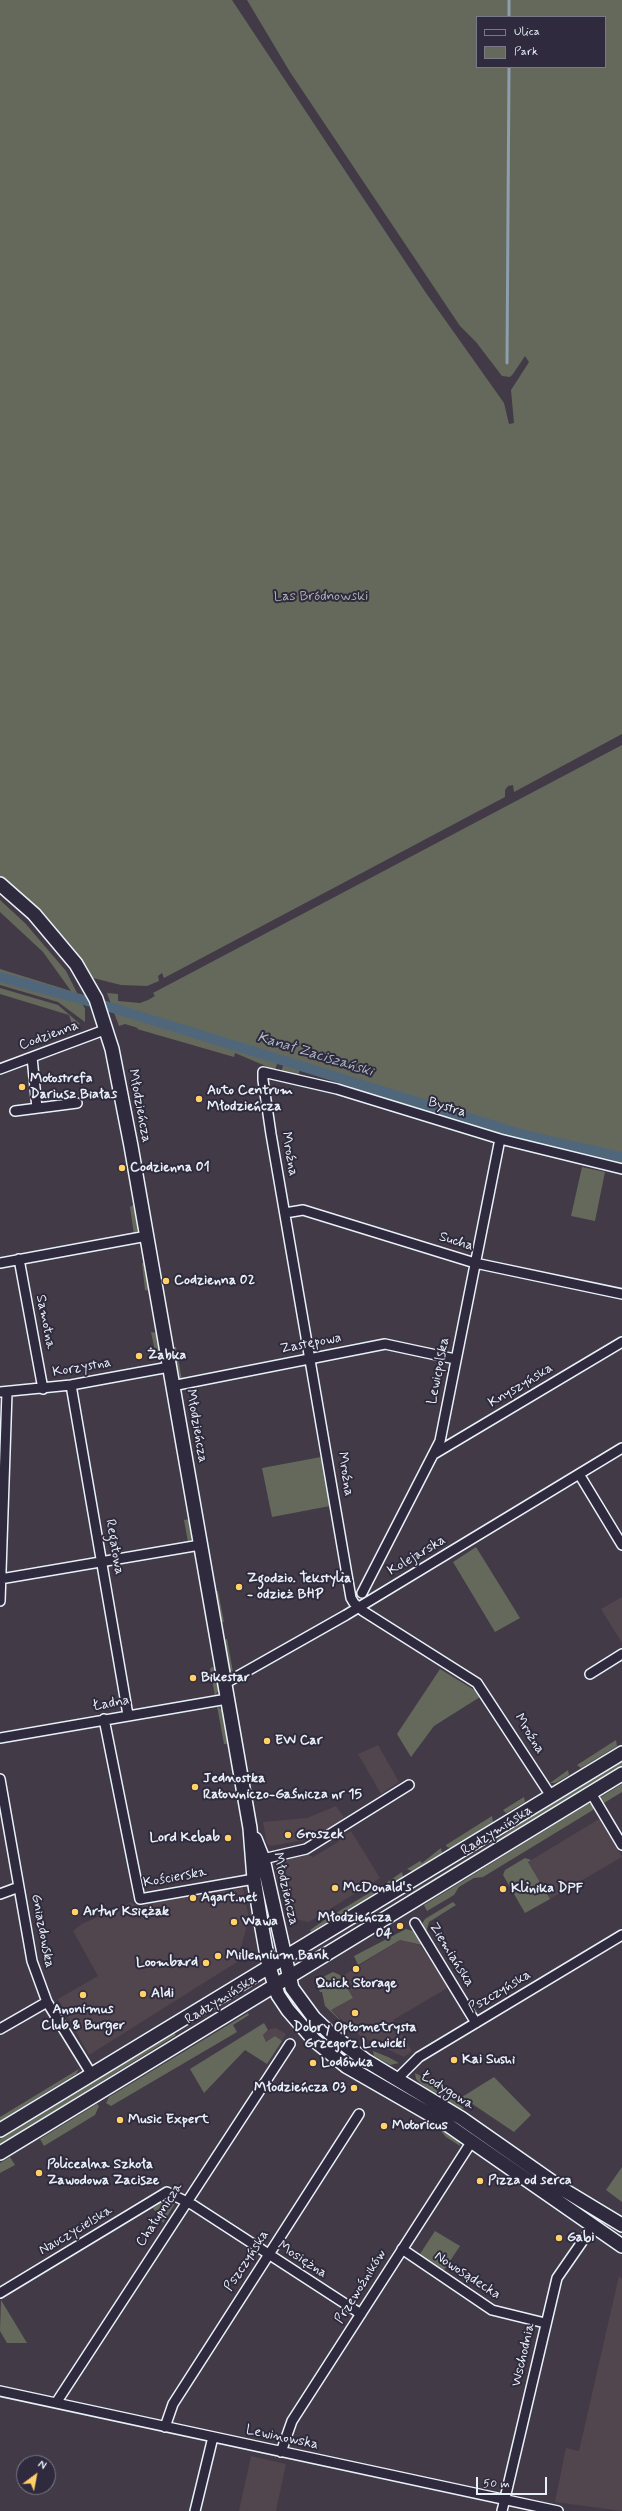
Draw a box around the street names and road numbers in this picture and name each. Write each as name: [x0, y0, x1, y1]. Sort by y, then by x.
street label: Codzienna: [17, 1017, 81, 1055]
street label: Młodzieńcza: [124, 1068, 154, 1144]
street label: Bystra: [426, 1094, 468, 1122]
street label: Mroźna: [277, 1131, 301, 1177]
street label: Sucha: [437, 1229, 475, 1255]
street label: Samotna: [31, 1293, 59, 1351]
street label: Zastępowa: [279, 1330, 343, 1358]
street label: Lewicpolska: [424, 1336, 454, 1406]
street label: Korzystna: [51, 1355, 113, 1381]
street label: Knyszyńska: [486, 1360, 556, 1412]
street label: Młodzieńcza: [181, 1388, 211, 1464]
street label: Mroźna: [333, 1451, 357, 1497]
street label: Regatowa: [101, 1518, 127, 1576]
street label: Kolejarska: [385, 1532, 449, 1580]
street label: Ładna: [91, 1693, 131, 1715]
street label: Mroźna: [510, 1711, 548, 1757]
street label: Radzymińska: [458, 1802, 536, 1860]
street label: Młodzieńcza: [268, 1851, 302, 1927]
street label: Kościerska: [142, 1864, 208, 1892]
street label: Gniazdowska: [27, 1893, 57, 1969]
street label: Ziemiańska: [425, 1920, 477, 1990]
street label: Pszczyńska: [466, 1967, 534, 2017]
street label: Radzymińska: [182, 1971, 260, 2029]
street label: Łodygowa: [417, 2068, 477, 2114]
street label: Chałupnicza: [133, 2180, 187, 2250]
street label: Nauczycielska: [36, 2202, 116, 2260]
street label: Pszczyńska: [221, 2227, 273, 2295]
street label: Mosiężna: [274, 2238, 330, 2282]
street label: Przewoźników: [332, 2247, 390, 2327]
street label: Nowosądecka: [431, 2248, 503, 2304]
street label: Wschodnia: [509, 2322, 539, 2388]
street label: Lewinowska: [244, 2422, 320, 2454]

